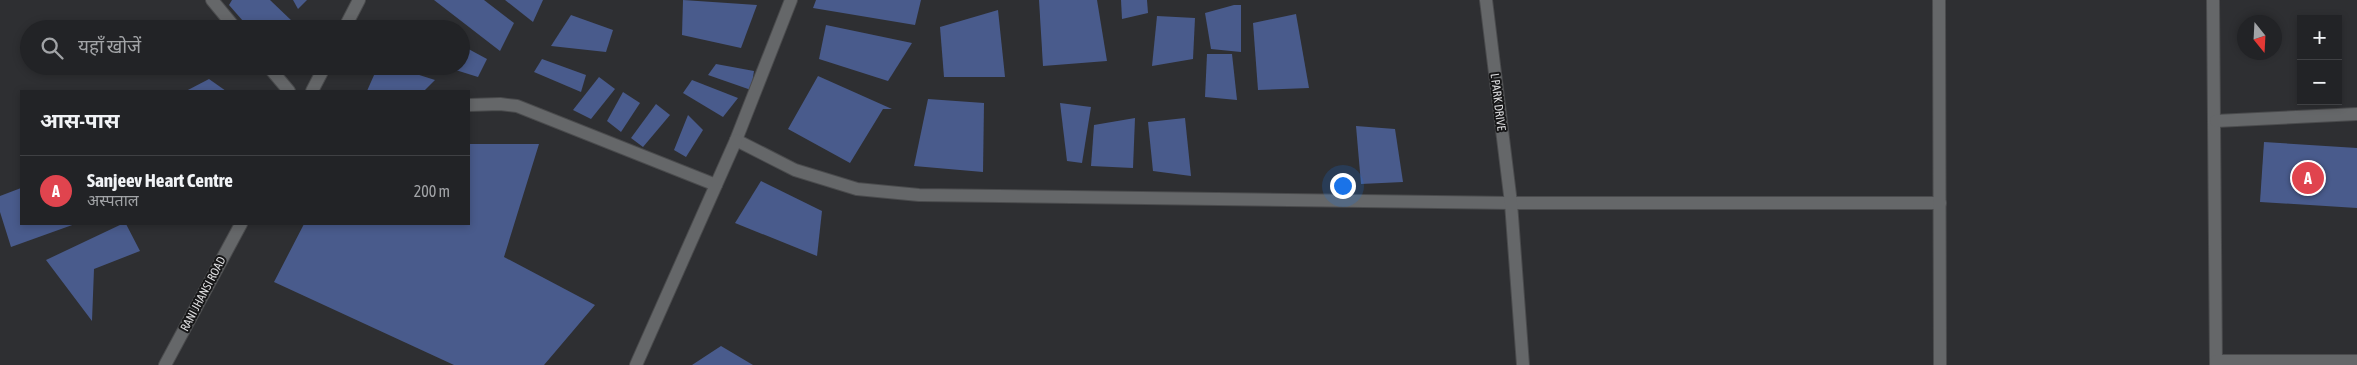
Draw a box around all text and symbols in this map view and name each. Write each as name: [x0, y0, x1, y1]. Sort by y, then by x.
north arrow: [2237, 15, 2282, 60]
map controls: [2297, 15, 2342, 105]
button: +: [2297, 15, 2342, 60]
search box: [20, 20, 470, 75]
icon: search: [38, 34, 66, 62]
text: यहाँ खोजें: [78, 35, 141, 57]
button: −: [2297, 60, 2342, 105]
street label: L PARK DRIVE: [1488, 72, 1508, 132]
text: आस-पास: [40, 108, 119, 132]
pin: A: [2292, 159, 2324, 197]
text: Sanjeev Heart Centre: [87, 169, 233, 191]
your location: [1330, 173, 1356, 199]
text: A: [52, 182, 60, 200]
text: 200 m: [414, 182, 450, 200]
text: अस्पताल: [87, 191, 139, 209]
street label: RANI JHANSI ROAD: [177, 254, 229, 334]

